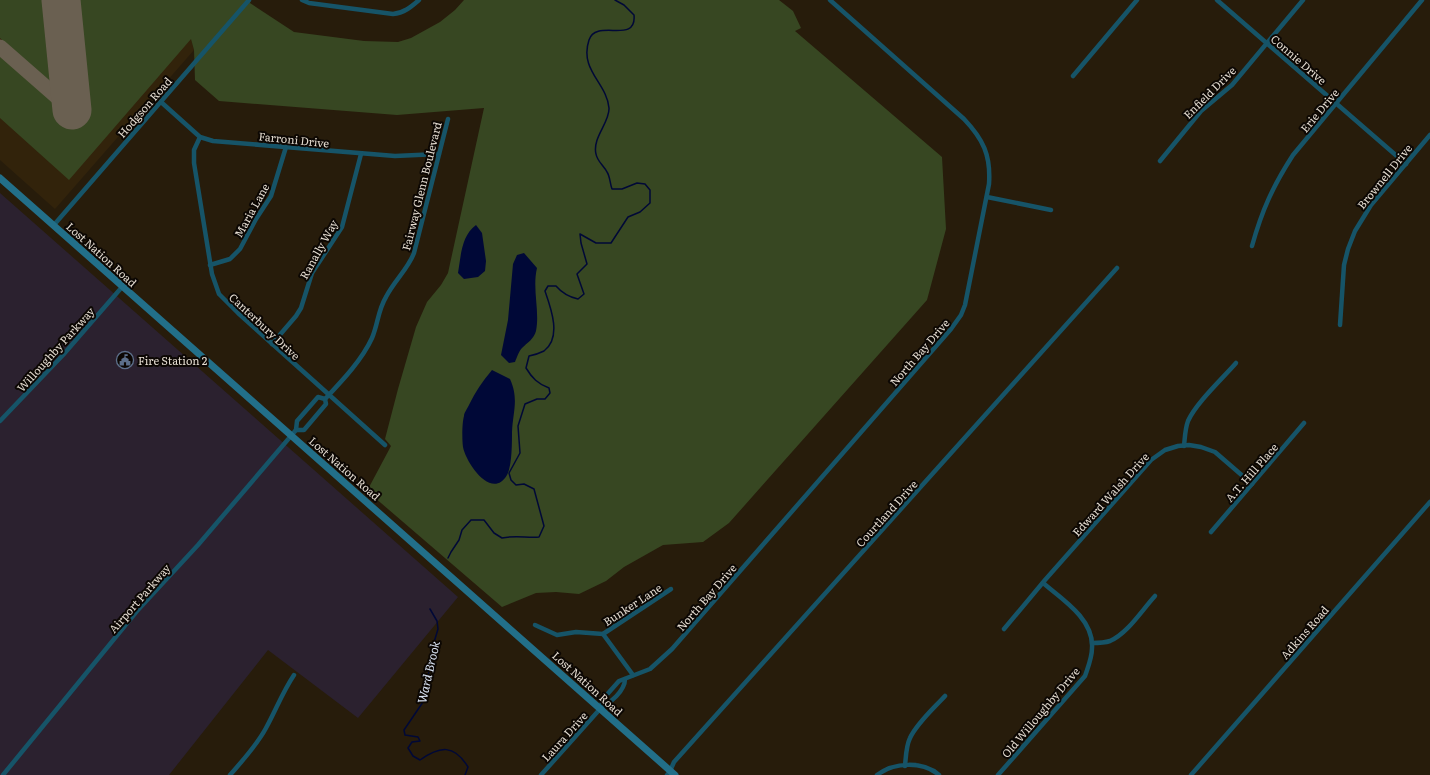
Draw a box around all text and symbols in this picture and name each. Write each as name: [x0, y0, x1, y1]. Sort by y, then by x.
street label: Connie Drive: [1268, 30, 1330, 88]
street label: Enfield Drive: [1179, 62, 1239, 122]
street label: Hodgson Road: [113, 73, 175, 141]
street label: Erie Drive: [1296, 84, 1342, 135]
street label: Fairway Glenn Boulevard: [397, 120, 445, 252]
street label: Farroni Drive: [258, 127, 330, 151]
street label: Brownell Drive: [1353, 140, 1415, 212]
street label: Maria Lane: [230, 180, 273, 240]
street label: Ranally Way: [295, 216, 341, 282]
street label: Lost Nation Road: [63, 218, 141, 290]
street label: Canterbury Drive: [226, 289, 304, 363]
street label: Willoughby Parkway: [13, 303, 98, 395]
street label: North Bay Drive: [885, 315, 953, 389]
public building icon: Fire Station 2: [115, 350, 135, 370]
place label: Fire Station 2: [138, 352, 208, 368]
street label: Lost Nation Road: [306, 433, 384, 504]
street label: A.T. Hill Place: [1221, 439, 1281, 505]
street label: Edward Walsh Drive: [1068, 448, 1152, 539]
street label: Courtland Drive: [852, 476, 921, 550]
street label: Airport Parkway: [104, 559, 174, 636]
street label: North Bay Drive: [672, 560, 740, 634]
street label: Bunker Lane: [600, 579, 665, 629]
street label: Adkins Road: [1276, 602, 1332, 662]
water label: Ward Brook: [412, 638, 444, 705]
street label: Lost Nation Road: [549, 647, 627, 719]
street label: Old Willoughby Drive: [997, 663, 1083, 761]
street label: Laura Drive: [537, 707, 591, 764]

